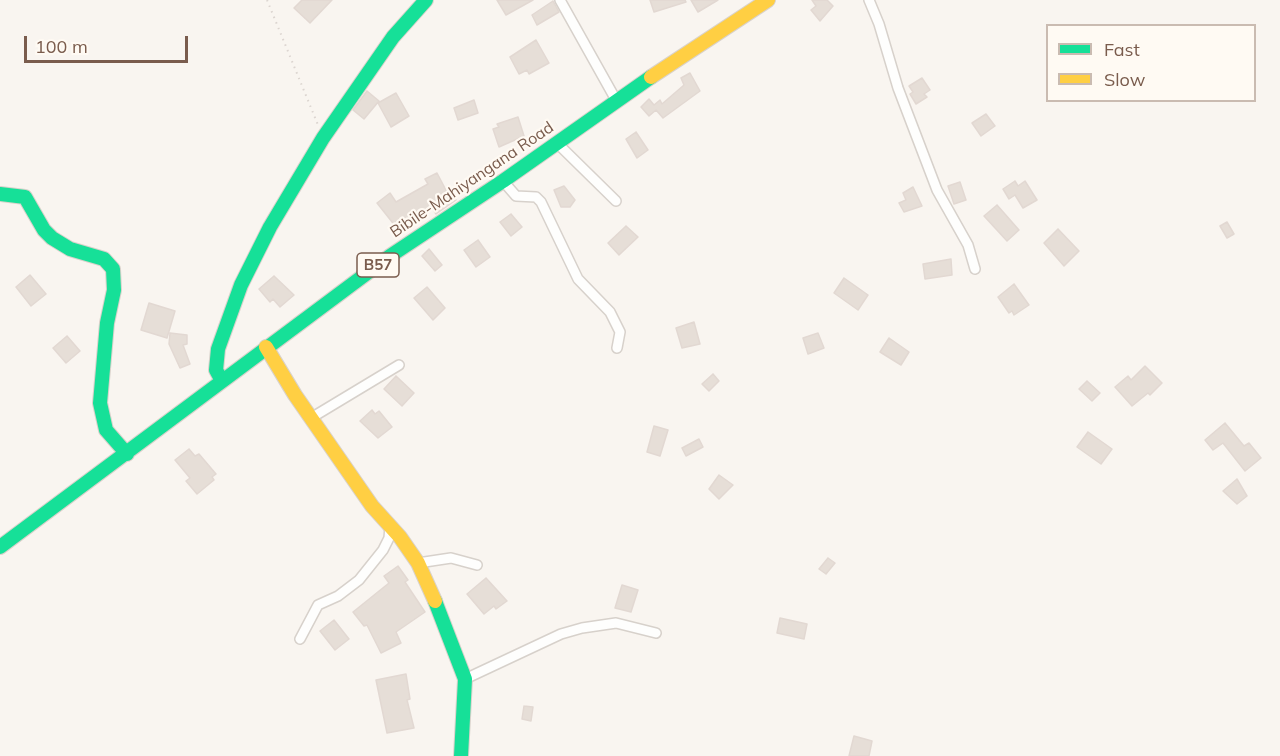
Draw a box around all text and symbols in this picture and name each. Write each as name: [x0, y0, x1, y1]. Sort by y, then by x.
scale bar: [27, 24, 190, 62]
legend: [1046, 24, 1256, 102]
text: 100 m: [35, 35, 88, 58]
text: Fast: [1104, 38, 1140, 61]
text: Slow: [1104, 68, 1145, 91]
street label: Bibile-Mahiyangana Road: [387, 118, 557, 242]
road number: B57: [357, 253, 399, 277]

